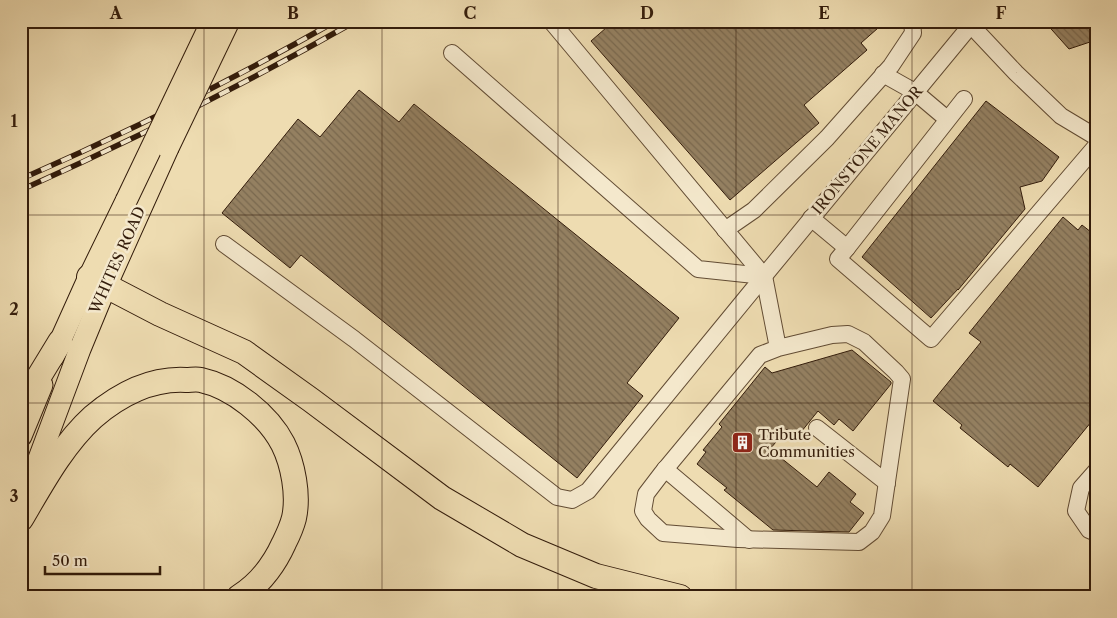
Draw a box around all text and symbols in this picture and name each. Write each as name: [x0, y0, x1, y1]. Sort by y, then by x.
text: A: [109, 3, 123, 23]
text: B: [287, 3, 299, 23]
text: C: [464, 3, 476, 23]
text: D: [640, 3, 654, 23]
text: E: [818, 3, 830, 23]
text: F: [996, 3, 1007, 23]
street label: IRONSTONE MANOR: [808, 81, 927, 218]
text: 1: [10, 111, 18, 131]
street label: WHITES ROAD: [84, 203, 149, 318]
text: 2: [9, 299, 19, 319]
place label: Tribute Communities: [758, 425, 855, 461]
building icon: Tribute Communities: [730, 431, 754, 455]
text: 3: [9, 486, 19, 506]
scale bar: [45, 543, 160, 575]
text: 50 m: [52, 551, 88, 570]

